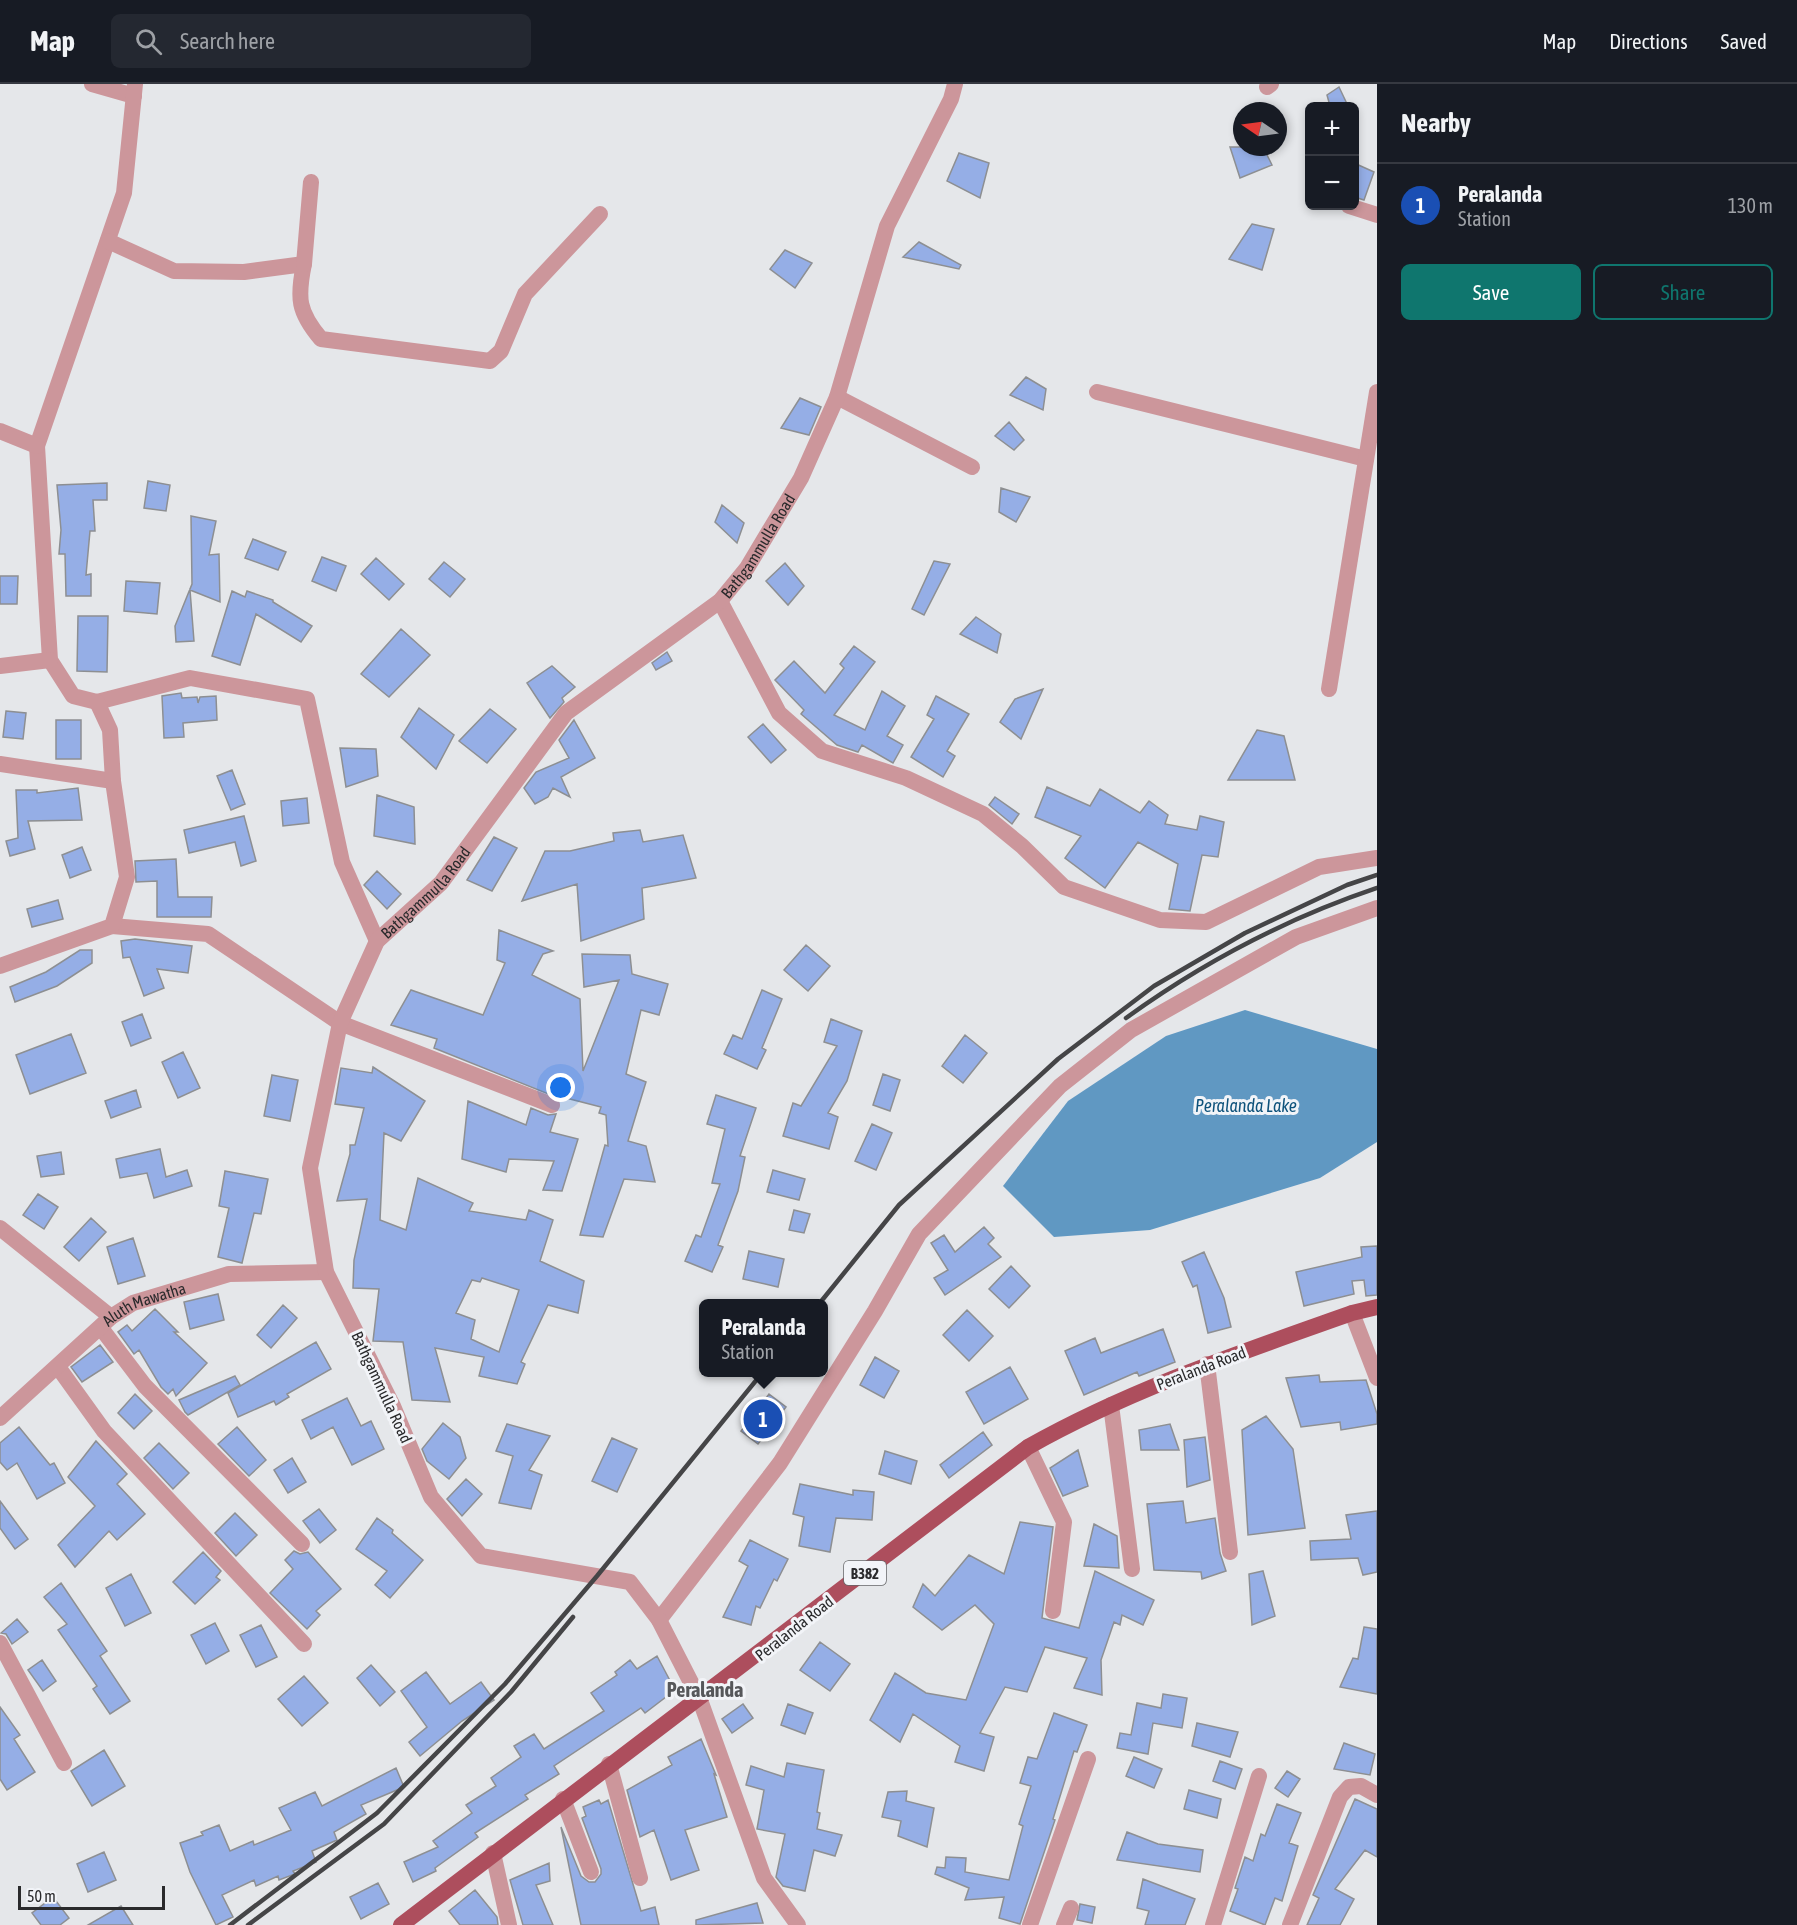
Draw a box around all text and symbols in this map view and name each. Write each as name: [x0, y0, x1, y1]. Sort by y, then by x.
search box: [111, 14, 531, 68]
text: Map: [30, 25, 75, 57]
icon: search: [132, 25, 165, 58]
text: Search here: [180, 28, 275, 54]
text: Map: [1542, 29, 1576, 53]
text: Directions: [1609, 29, 1688, 53]
text: Saved: [1721, 29, 1767, 53]
north arrow: [1233, 102, 1287, 156]
map controls: [1305, 102, 1359, 210]
button: +: [1305, 102, 1359, 156]
text: Nearby: [1401, 108, 1471, 138]
button: −: [1305, 156, 1359, 210]
text: Peralanda: [1458, 181, 1542, 207]
text: 1: [1416, 194, 1425, 217]
text: 130 m: [1728, 194, 1773, 217]
text: Station: [1458, 207, 1511, 230]
button: Save: [1401, 264, 1581, 320]
button: Share: [1593, 264, 1773, 320]
street label: Bathgammulla Road: [717, 491, 798, 602]
street label: Bathgammulla Road: [377, 843, 474, 942]
your location: [546, 1073, 575, 1102]
water label: Peralanda Lake: [1195, 1095, 1297, 1116]
street label: Aluth Mawatha: [98, 1279, 188, 1330]
popup: [699, 1299, 828, 1377]
text: Peralanda: [721, 1314, 806, 1340]
street label: Bathgammulla Road: [347, 1328, 416, 1446]
text: Station: [721, 1340, 774, 1363]
street label: Peralanda Road: [1154, 1343, 1248, 1393]
pin: 1: [744, 1396, 783, 1442]
road number: B382: [844, 1561, 886, 1585]
street label: Peralanda Road: [751, 1592, 837, 1664]
district label: Peralanda: [667, 1678, 743, 1701]
scale bar: [18, 1883, 165, 1910]
text: 50 m: [27, 1887, 56, 1905]

